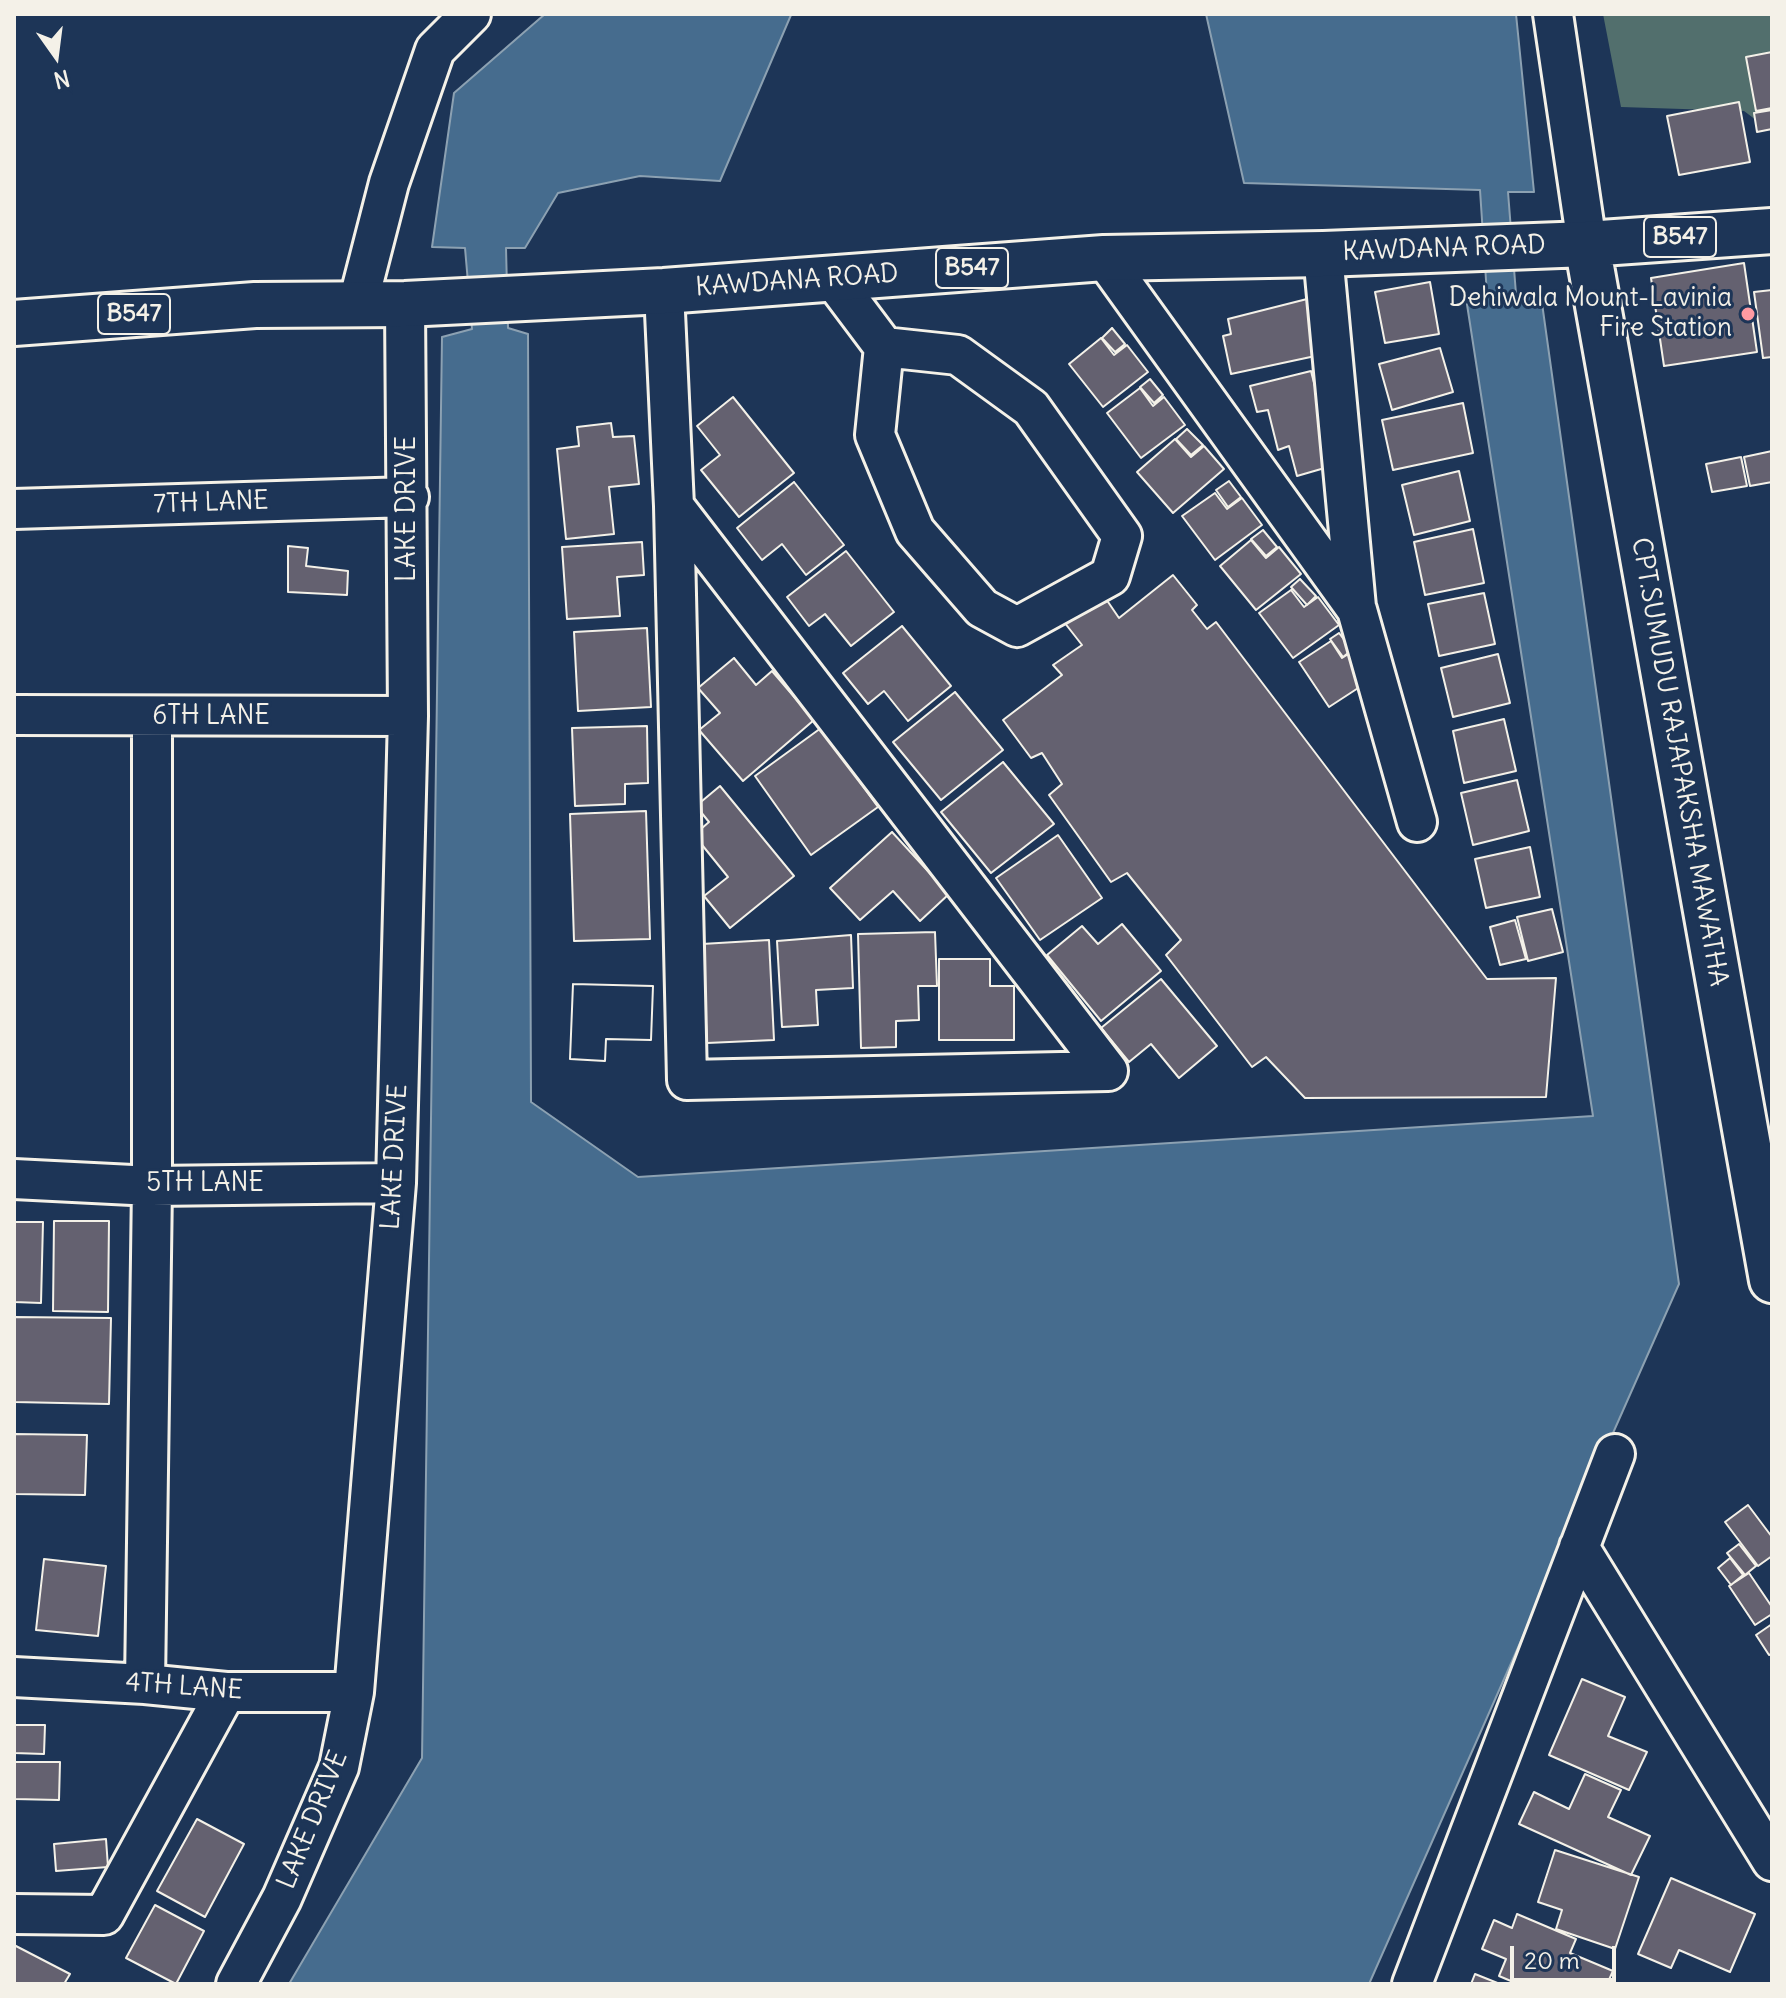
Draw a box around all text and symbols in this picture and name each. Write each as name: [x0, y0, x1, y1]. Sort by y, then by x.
north arrow: [16, 16, 96, 96]
text: N: [51, 64, 73, 95]
road number: B547: [1644, 217, 1716, 257]
street label: KAWDANA ROAD: [1342, 230, 1546, 268]
road number: B547: [936, 248, 1008, 288]
street label: KAWDANA ROAD: [694, 258, 900, 304]
place label: Dehiwala Mount-Lavinia Fire Station: [1449, 283, 1732, 344]
road number: B547: [98, 294, 170, 334]
marker: Dehiwala Mount-Lavinia Fire Station: [1739, 305, 1757, 323]
street label: LAKE DRIVE: [392, 436, 424, 582]
street label: 7TH LANE: [153, 485, 269, 521]
street label: CPT.SUMUDU RAJAPAKSHA MAWATHA: [1624, 535, 1734, 989]
street label: 6TH LANE: [152, 701, 270, 733]
street label: LAKE DRIVE: [376, 1083, 414, 1231]
street label: 5TH LANE: [146, 1168, 264, 1200]
street label: 4TH LANE: [124, 1667, 244, 1707]
street label: LAKE DRIVE: [271, 1746, 355, 1894]
scale bar: [1514, 1930, 1620, 1980]
text: 20 m: [1524, 1945, 1580, 1975]

